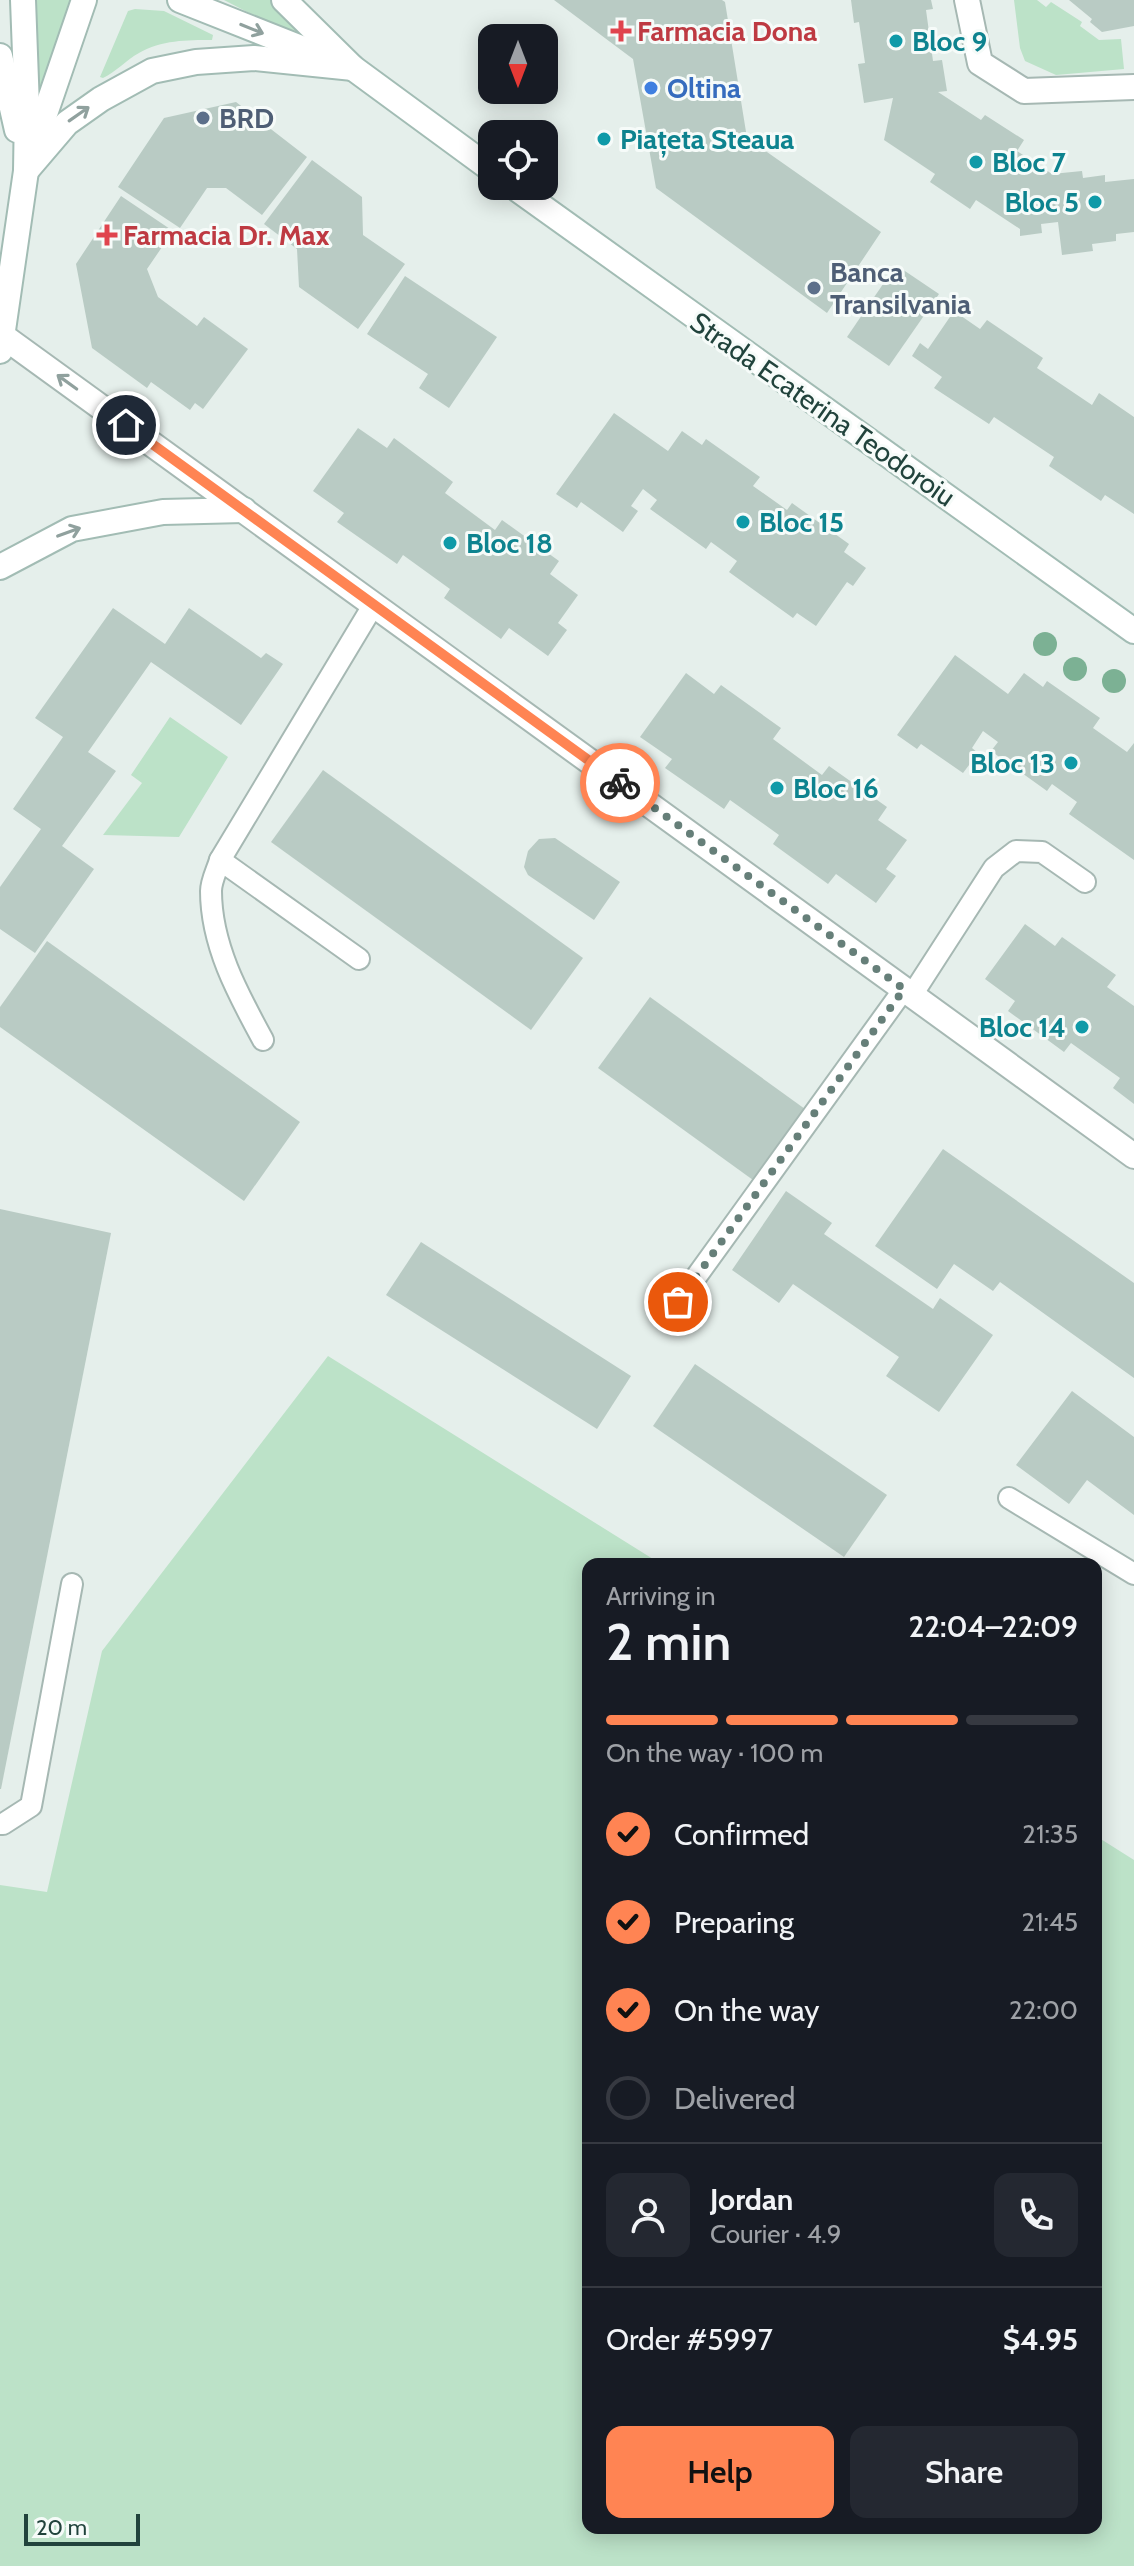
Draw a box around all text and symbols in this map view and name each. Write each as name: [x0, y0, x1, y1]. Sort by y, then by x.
place label: Farmacia Dona: [637, 14, 817, 48]
one-way arrow: [239, 22, 264, 37]
marker: Farmacia Dona: [612, 22, 630, 40]
north arrow: [478, 24, 558, 104]
map controls: [478, 24, 558, 200]
place label: Bloc 9: [912, 24, 987, 58]
marker: Bloc 9: [887, 32, 905, 50]
place label: Oltina: [667, 71, 741, 105]
marker: Oltina: [642, 79, 660, 97]
place label: BRD: [219, 101, 274, 135]
one-way arrow: [68, 106, 89, 123]
marker: BRD: [194, 109, 212, 127]
button: locate: [478, 120, 558, 200]
place label: Piațeta Steaua: [620, 122, 794, 158]
marker: Piațeta Steaua: [595, 130, 613, 148]
place label: Bloc 7: [992, 145, 1067, 179]
marker: Bloc 7: [967, 153, 985, 171]
place label: Bloc 5: [1004, 185, 1079, 219]
marker: Bloc 5: [1086, 193, 1104, 211]
place label: Farmacia Dr. Max: [123, 218, 330, 252]
marker: Farmacia Dr. Max: [98, 226, 116, 244]
place label: Banca Transilvania: [830, 255, 971, 321]
marker: Banca Transilvania: [805, 279, 823, 297]
street label: Strada Ecaterina Teodoroiu: [684, 305, 962, 513]
one-way arrow: [57, 374, 79, 391]
pin: [92, 391, 160, 459]
icon: home: [104, 403, 148, 447]
place label: Bloc 15: [759, 505, 844, 539]
marker: Bloc 15: [734, 513, 752, 531]
one-way arrow: [56, 524, 81, 538]
place label: Bloc 18: [466, 526, 553, 560]
marker: Bloc 18: [441, 534, 459, 552]
courier: [580, 743, 660, 823]
place label: Bloc 13: [970, 746, 1055, 780]
marker: Bloc 13: [1062, 754, 1080, 772]
icon: bike: [598, 761, 642, 805]
place label: Bloc 16: [793, 771, 879, 805]
marker: Bloc 16: [768, 779, 786, 797]
place label: Bloc 14: [979, 1010, 1066, 1044]
marker: Bloc 14: [1073, 1018, 1091, 1036]
pin: [644, 1268, 712, 1336]
icon: bag: [656, 1280, 700, 1324]
text: Arriving in: [606, 1580, 716, 1612]
text: 22:04–22:09: [908, 1608, 1078, 1645]
text: 2 min: [606, 1610, 731, 1673]
text: On the way · 100 m: [606, 1737, 823, 1769]
icon: check: [606, 1812, 650, 1856]
text: Confirmed: [674, 1816, 809, 1853]
text: 21:35: [1022, 1818, 1078, 1850]
icon: check: [606, 1900, 650, 1944]
text: Preparing: [674, 1904, 794, 1941]
text: 21:45: [1021, 1906, 1078, 1938]
icon: check: [606, 1988, 650, 2032]
text: On the way: [674, 1992, 819, 2029]
text: 22:00: [1009, 1994, 1078, 2026]
text: Delivered: [674, 2080, 795, 2117]
button: person: [606, 2173, 690, 2257]
button: phone: [994, 2173, 1078, 2257]
text: Jordan: [710, 2181, 793, 2218]
text: Courier · 4.9: [710, 2218, 842, 2250]
text: Order #5997: [606, 2321, 773, 2358]
text: $4.95: [1003, 2321, 1078, 2358]
button: Help: [606, 2426, 834, 2518]
button: Share: [850, 2426, 1078, 2518]
scale bar: [24, 2510, 140, 2546]
text: 20 m: [36, 2514, 87, 2541]

